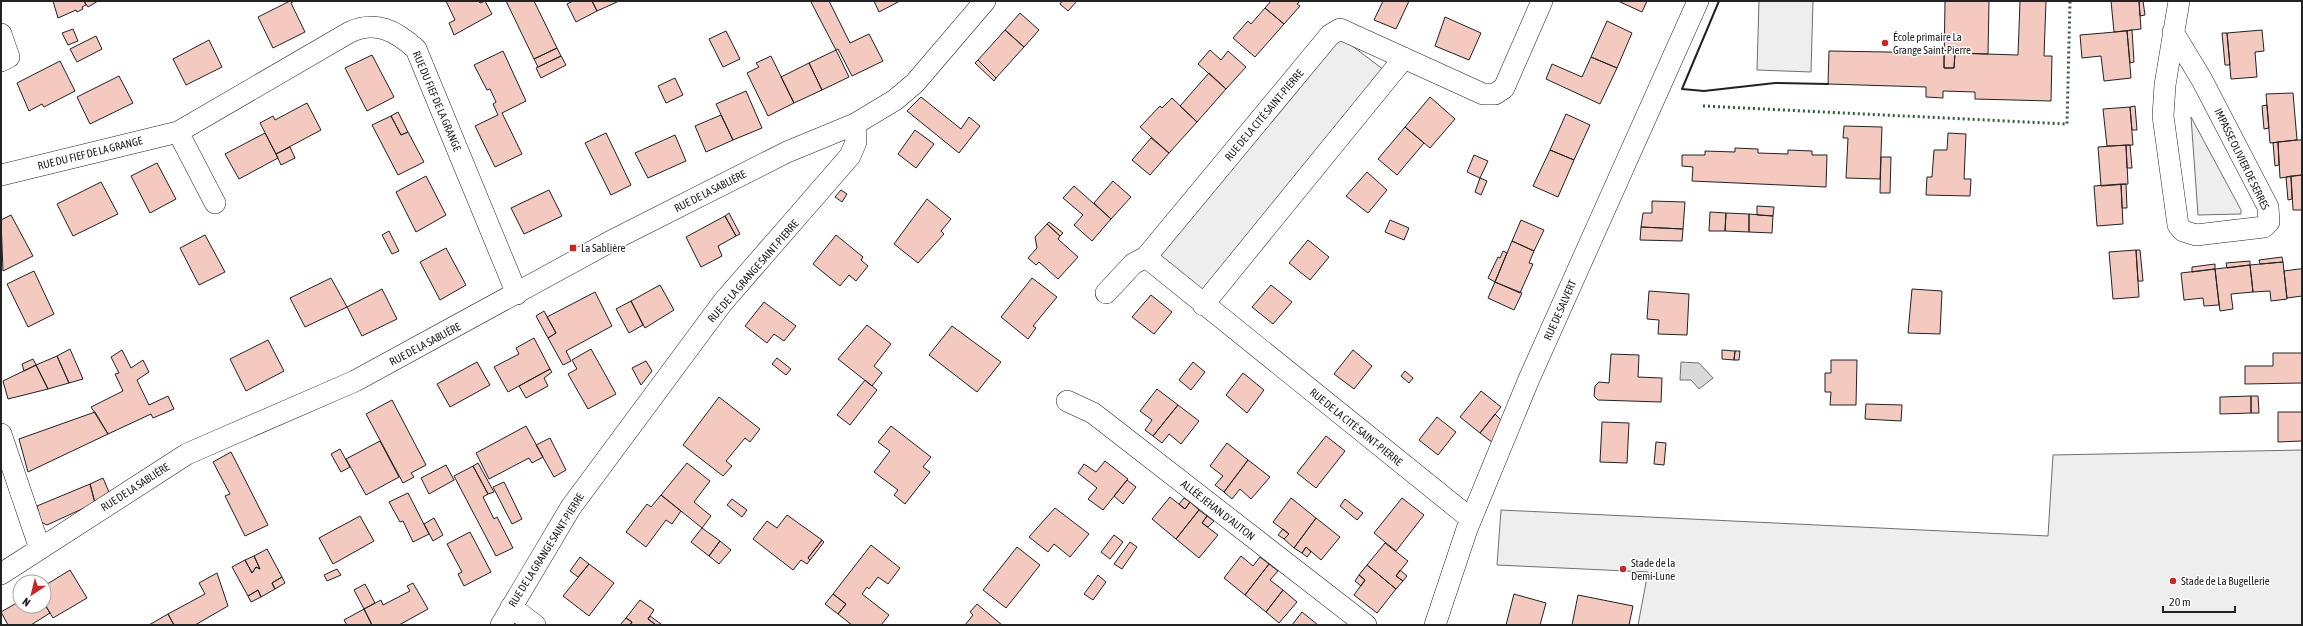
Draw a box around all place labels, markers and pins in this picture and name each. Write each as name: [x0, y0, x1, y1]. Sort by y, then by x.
place label: École primaire La Grange Saint-Pierre: [1893, 31, 1971, 56]
marker: École primaire La Grange Saint-Pierre: [1880, 38, 1890, 48]
place label: La Sablière: [581, 242, 626, 254]
marker: La Sablière: [568, 243, 578, 253]
place label: Stade de la Demi-Lune: [1631, 557, 1675, 582]
marker: Stade de la Demi-Lune: [1618, 564, 1628, 574]
place label: Stade de La Bugellerie: [2181, 575, 2270, 587]
marker: Stade de La Bugellerie: [2168, 576, 2178, 586]

